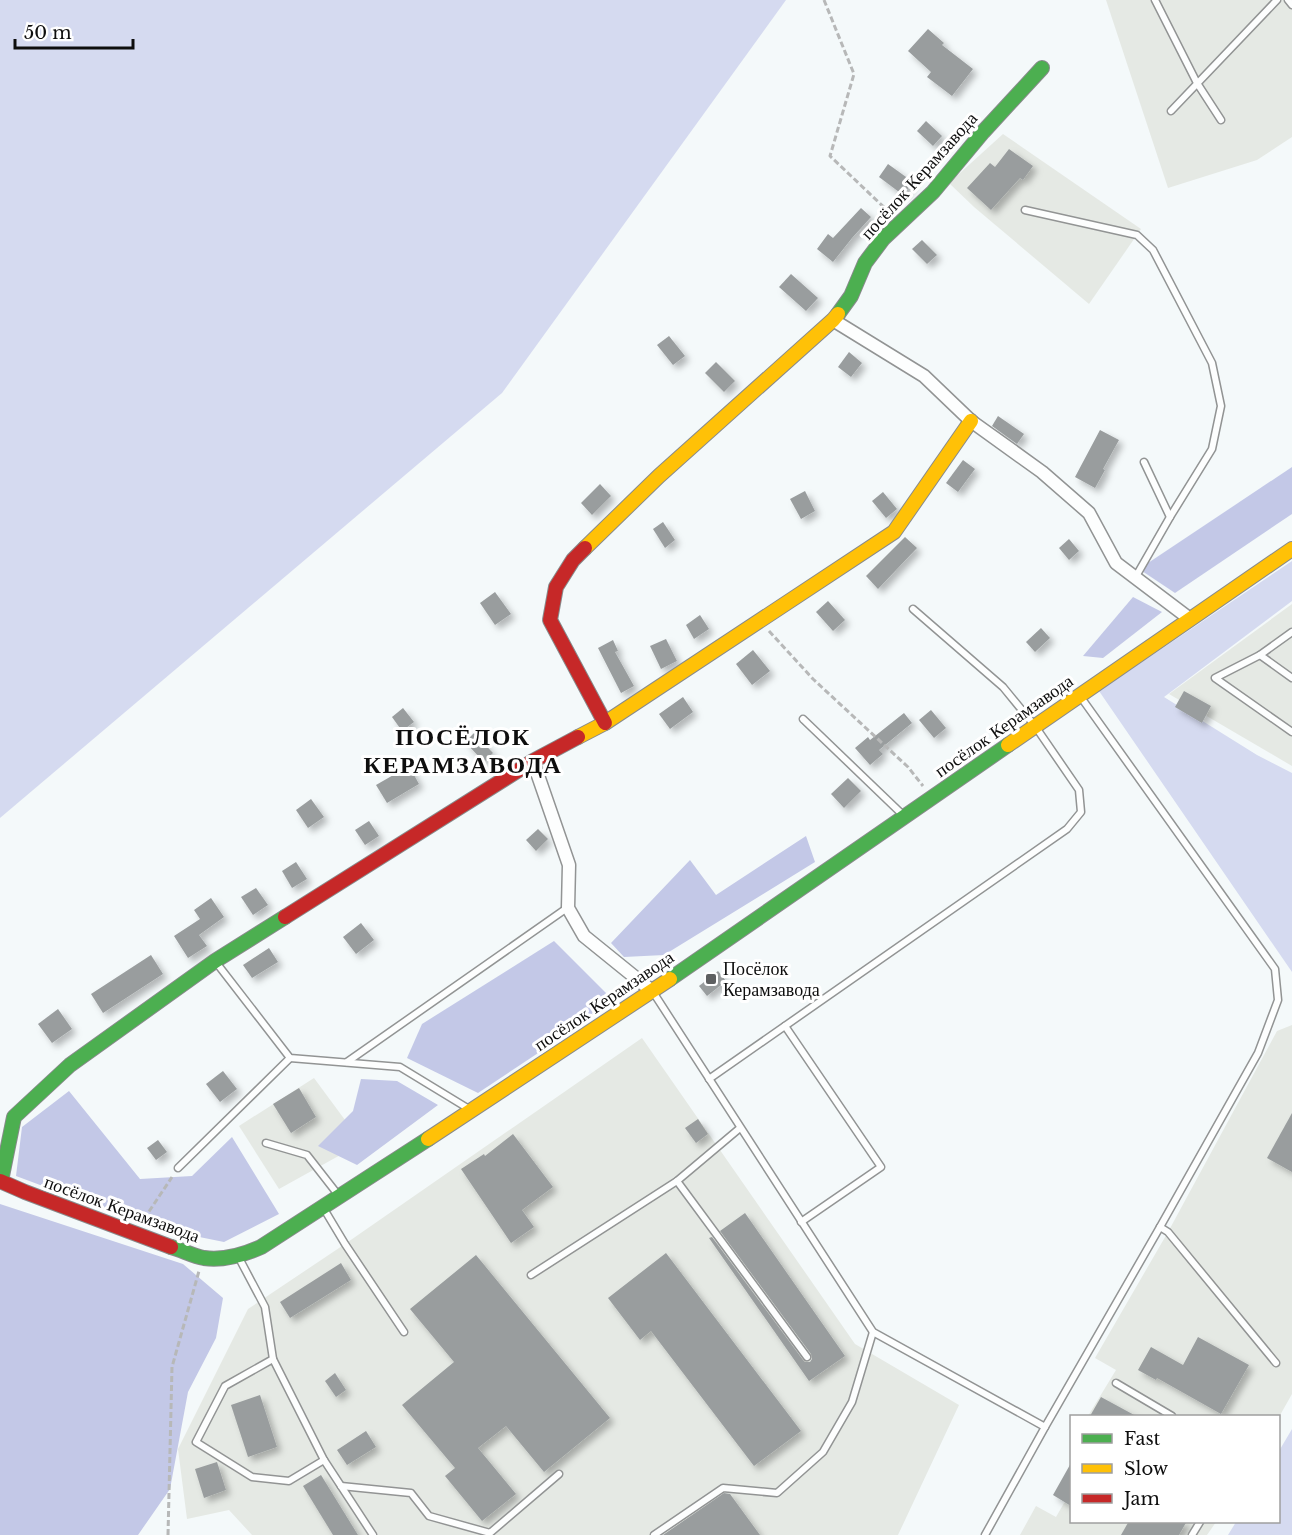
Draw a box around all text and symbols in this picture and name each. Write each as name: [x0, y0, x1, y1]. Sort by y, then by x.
scale bar: [15, 12, 134, 50]
text: 50 m: [24, 22, 72, 44]
street label: посёлок Керамзавода: [856, 108, 982, 244]
street label: посёлок Керамзавода: [931, 670, 1077, 782]
district label: ПОСЁЛОК КЕРАМЗАВОДА: [364, 722, 562, 779]
street label: посёлок Керамзавода: [530, 946, 678, 1056]
place label: Посёлок Керамзавода: [723, 958, 820, 1001]
marker: Посёлок Керамзавода: [704, 972, 718, 986]
street label: посёлок Керамзавода: [41, 1171, 203, 1247]
legend: [1070, 1415, 1280, 1523]
text: Fast: [1124, 1428, 1161, 1450]
text: Slow: [1124, 1458, 1169, 1480]
text: Jam: [1122, 1488, 1160, 1510]

